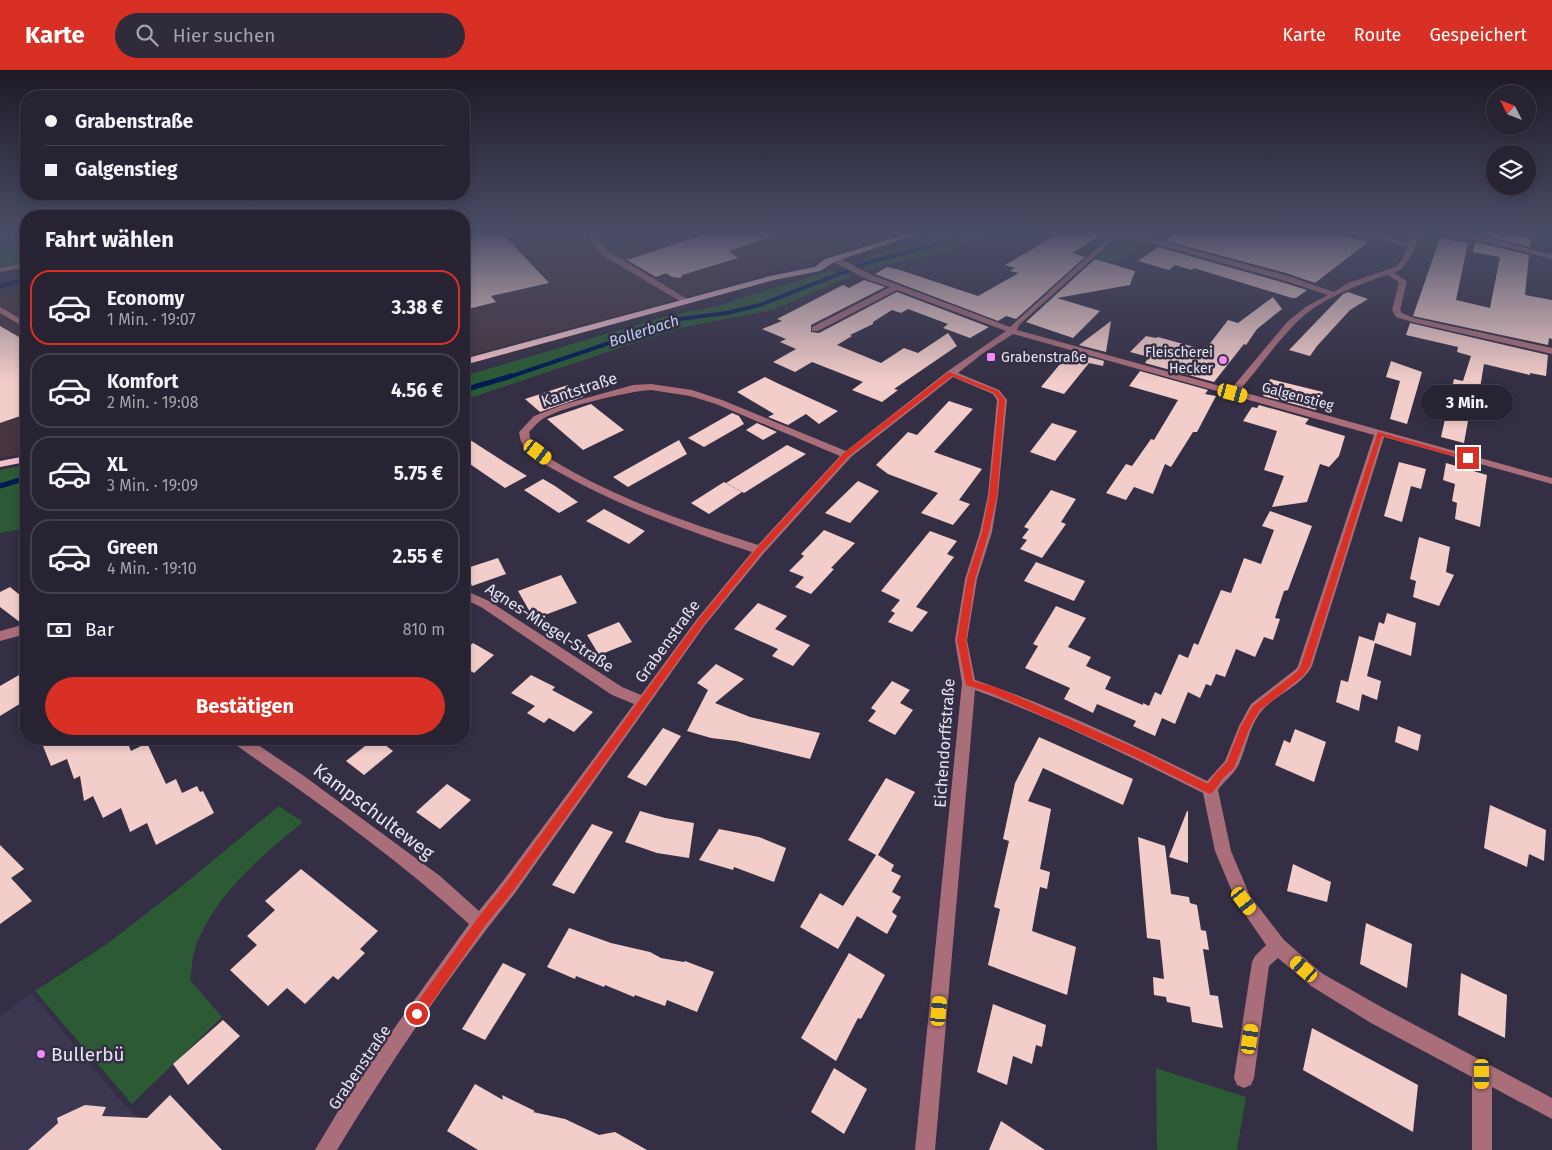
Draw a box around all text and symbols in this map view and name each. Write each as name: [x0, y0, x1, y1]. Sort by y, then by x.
search box: [115, 13, 465, 58]
text: Karte: [25, 21, 85, 49]
icon: search: [133, 21, 161, 49]
text: Hier suchen: [173, 24, 275, 47]
text: Karte: [1283, 24, 1326, 46]
text: Route: [1354, 24, 1401, 46]
text: Gespeichert: [1429, 24, 1527, 46]
north arrow: [1486, 85, 1536, 135]
map controls: [1486, 85, 1536, 195]
text: Grabenstraße: [75, 110, 193, 133]
button: layers: [1486, 145, 1536, 195]
text: Galgenstieg: [75, 158, 177, 181]
text: Fahrt wählen: [45, 226, 174, 253]
icon: car: [47, 285, 92, 330]
text: Economy: [107, 287, 184, 310]
text: 3.38 €: [392, 296, 443, 319]
text: 1 Min. · 19:07: [107, 310, 196, 329]
water label: Bollerbach: [607, 311, 681, 351]
place label: Fleischerei Hecker: [1145, 344, 1214, 377]
place label: Grabenstraße: [1001, 349, 1087, 366]
marker: Grabenstraße: [985, 351, 997, 363]
marker: Fleischerei Hecker: [1217, 354, 1229, 366]
icon: car: [47, 368, 92, 413]
street label: Kantstraße: [539, 368, 620, 411]
text: Komfort: [107, 370, 178, 393]
text: 4.56 €: [391, 379, 443, 402]
street label: Galgenstieg: [1260, 379, 1336, 414]
car: [1216, 382, 1249, 404]
callout: 3 Min.: [1422, 386, 1514, 420]
text: 2 Min. · 19:08: [107, 393, 199, 412]
text: 3 Min.: [1446, 393, 1488, 412]
car: [521, 437, 554, 467]
route end: [1457, 447, 1479, 469]
icon: car: [47, 451, 92, 496]
text: XL: [107, 453, 128, 476]
text: 5.75 €: [394, 462, 443, 485]
text: 3 Min. · 19:09: [107, 476, 198, 495]
icon: car: [47, 534, 92, 579]
text: Green: [107, 536, 158, 559]
text: 2.55 €: [392, 545, 443, 568]
text: 4 Min. · 19:10: [107, 559, 197, 578]
street label: Agnes-Miegel-Straße: [482, 579, 617, 676]
street label: Grabenstraße: [631, 596, 704, 686]
icon: cash: [45, 616, 73, 644]
text: Bar: [85, 618, 114, 641]
text: 810 m: [403, 620, 445, 639]
button: Bestätigen: [45, 677, 445, 735]
street label: Eichendorffstraße: [930, 678, 958, 808]
street label: Kampschulteweg: [309, 758, 439, 864]
car: [1228, 885, 1259, 917]
car: [1287, 953, 1320, 985]
car: [930, 995, 947, 1027]
route start: [406, 1003, 428, 1025]
street label: Grabenstraße: [324, 1021, 395, 1113]
car: [1240, 1023, 1259, 1055]
place label: Bullerbü: [51, 1043, 125, 1066]
marker: Bullerbü: [35, 1048, 47, 1060]
car: [1474, 1059, 1489, 1089]

